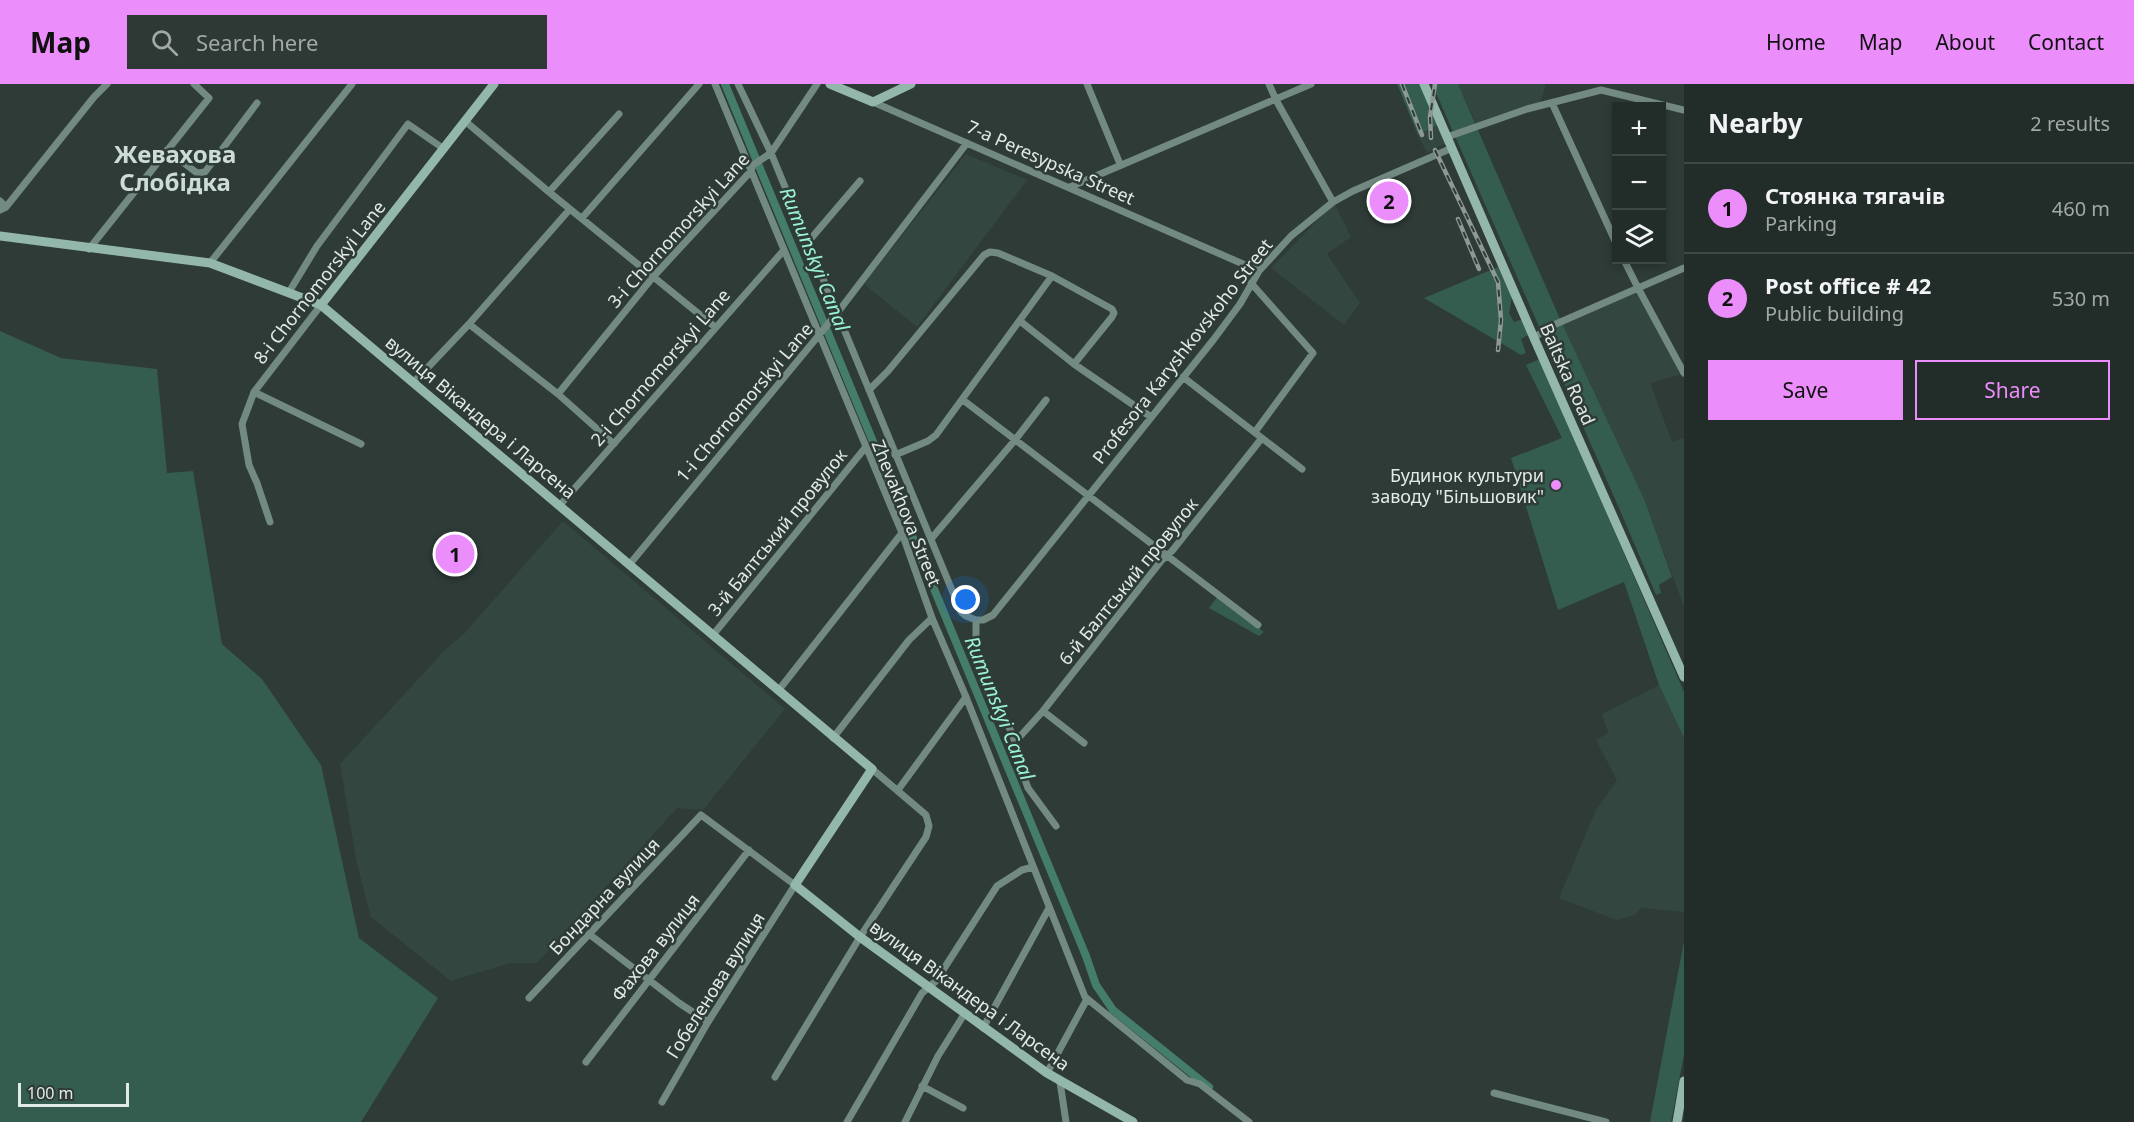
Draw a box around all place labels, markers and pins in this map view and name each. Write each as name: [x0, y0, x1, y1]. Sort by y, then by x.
pin: 2: [1370, 178, 1408, 224]
place label: Будинок культури заводу "Більшовик": [1371, 463, 1544, 508]
marker: Будинок культури заводу "Більшовик": [1549, 478, 1563, 492]
pin: 1: [436, 532, 474, 576]

